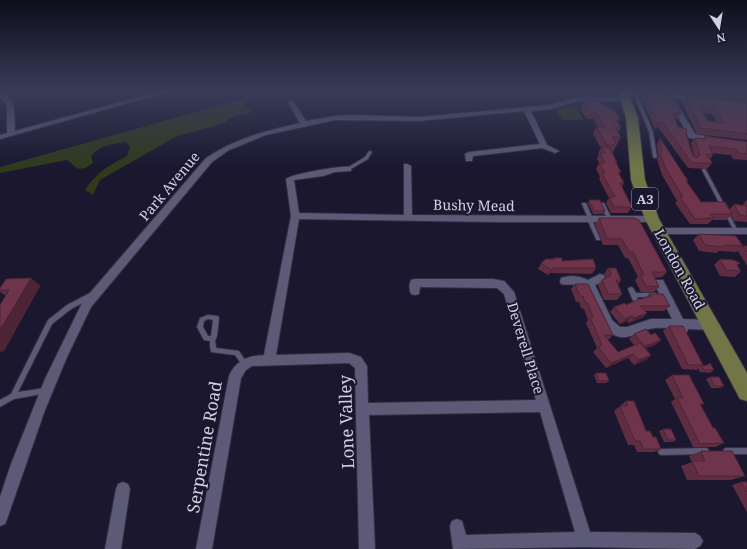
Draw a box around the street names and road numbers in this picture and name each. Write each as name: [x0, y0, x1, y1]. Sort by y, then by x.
street label: Park Avenue: [134, 147, 204, 225]
road number: A3: [632, 188, 658, 210]
street label: Bushy Mead: [433, 195, 515, 215]
street label: London Road: [650, 226, 710, 313]
street label: Deverell Place: [503, 300, 549, 396]
street label: Lone Valley: [333, 374, 359, 469]
street label: Serpentine Road: [181, 379, 227, 515]

